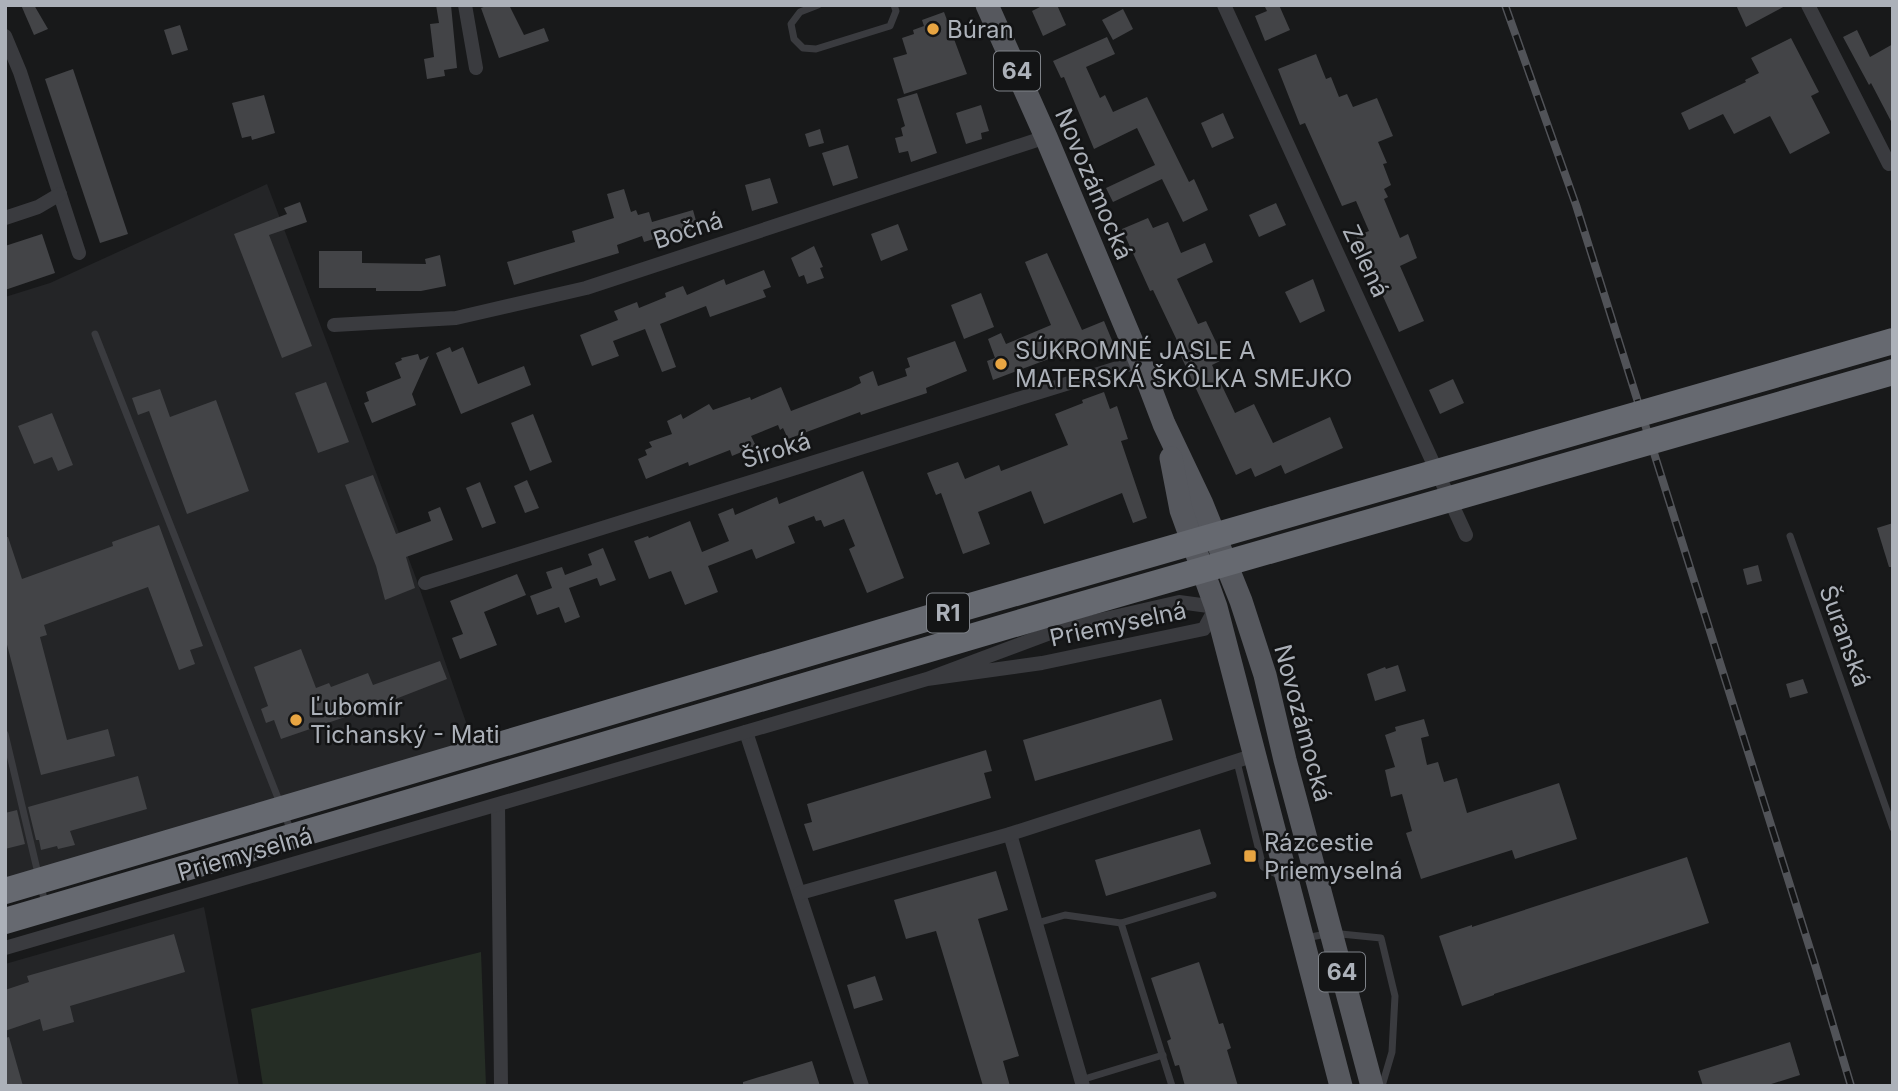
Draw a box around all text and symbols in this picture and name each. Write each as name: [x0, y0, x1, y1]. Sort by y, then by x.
place label: Búran: [947, 15, 1014, 44]
marker: Búran: [925, 21, 941, 37]
road number: 64: [994, 52, 1040, 90]
street label: Novozámocká: [1049, 104, 1139, 264]
street label: Bočná: [650, 205, 726, 255]
street label: Zelená: [1337, 220, 1395, 302]
place label: SÚKROMNÉ JASLE A MATERSKÁ ŠKÔLKA SMEJKO: [1015, 335, 1352, 393]
marker: SÚKROMNÉ JASLE A MATERSKÁ ŠKÔLKA SMEJKO: [993, 356, 1009, 372]
street label: Široká: [738, 425, 814, 474]
street label: Šuranská: [1813, 581, 1878, 691]
road number: R1: [927, 594, 969, 632]
street label: Priemyselná: [1047, 595, 1189, 653]
street label: Novozámocká: [1268, 641, 1338, 805]
place label: Ľubomír Tichanský - Mati: [310, 692, 500, 749]
marker: Ľubomír Tichanský - Mati: [288, 712, 304, 728]
street label: Priemyselná: [174, 821, 316, 887]
place label: Rázcestie Priemyselná: [1264, 828, 1403, 885]
marker: Rázcestie Priemyselná: [1242, 848, 1258, 864]
road number: 64: [1319, 953, 1365, 992]

